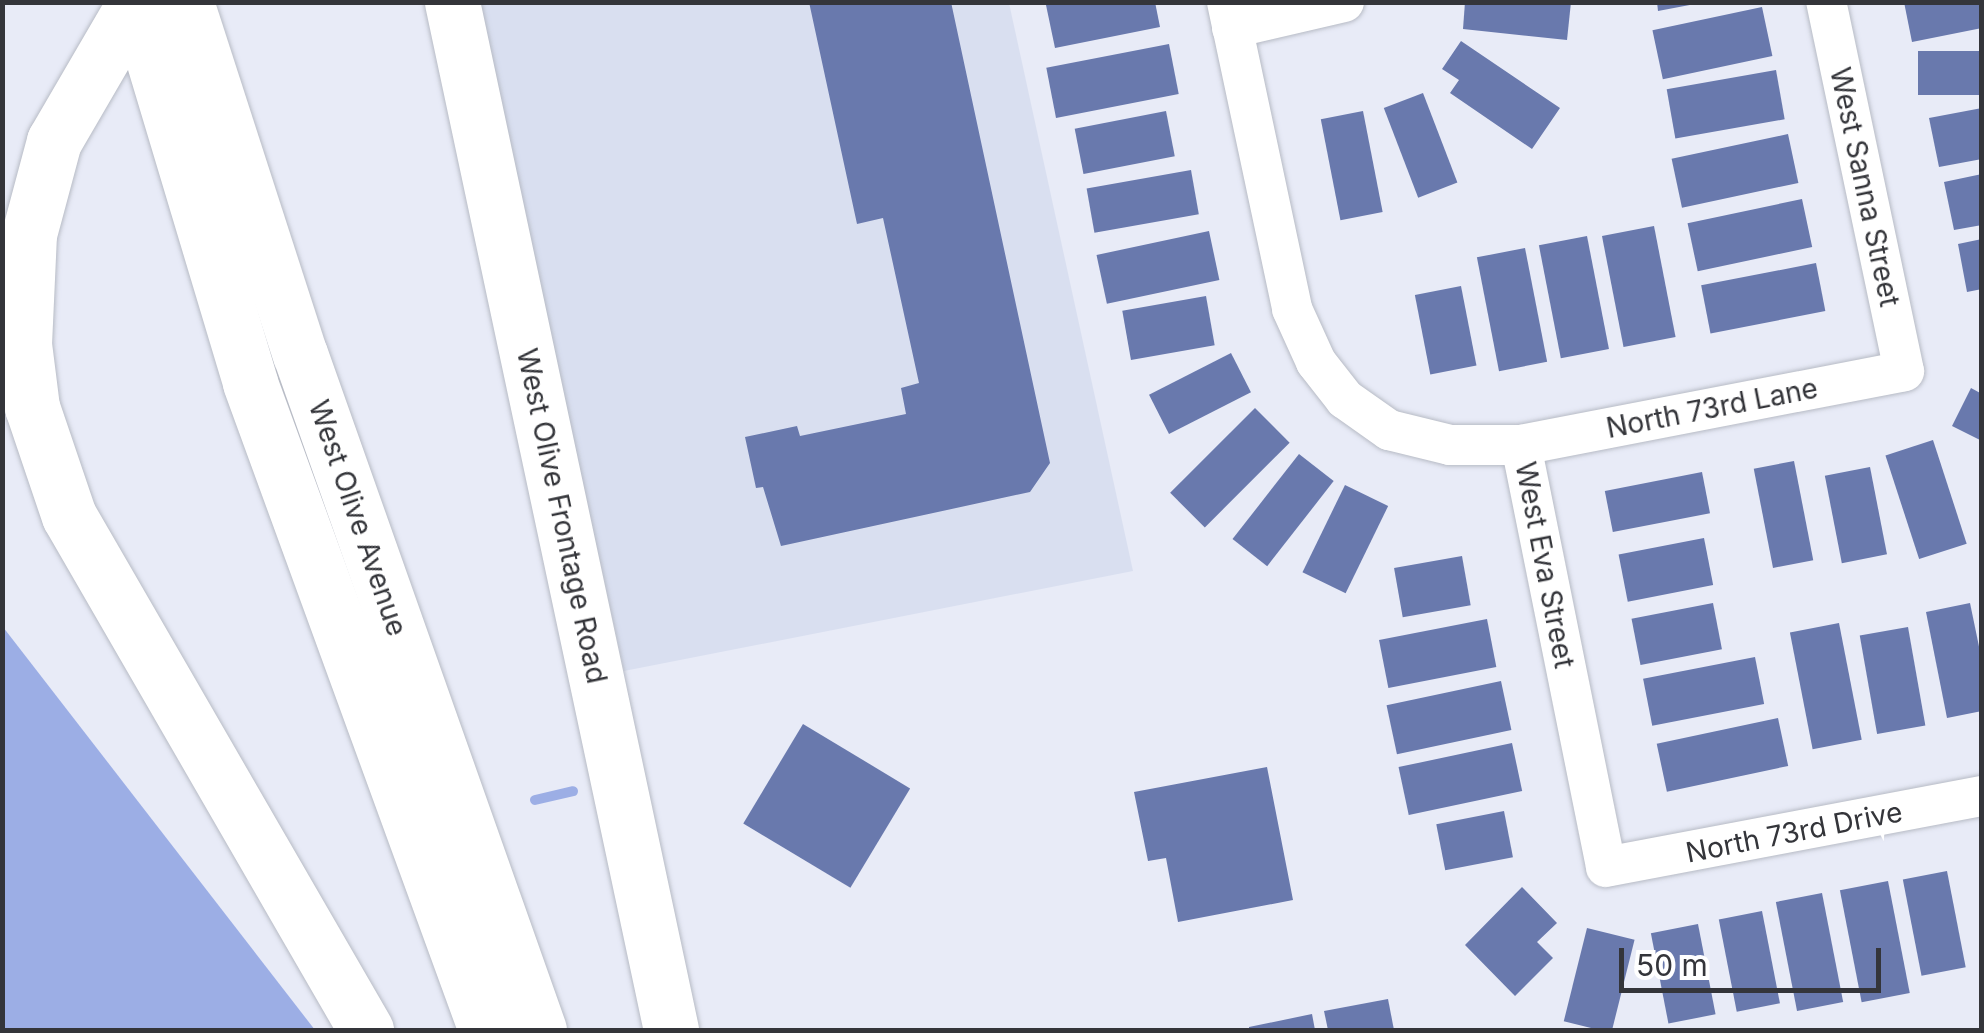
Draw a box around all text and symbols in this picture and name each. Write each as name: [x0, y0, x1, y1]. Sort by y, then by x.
street label: West Sanna Street: [1823, 64, 1907, 310]
street label: West Olive Frontage Road: [510, 345, 614, 687]
street label: North 73rd Lane: [1603, 371, 1821, 445]
street label: West Olive Avenue: [302, 396, 414, 640]
street label: West Eva Street: [1509, 459, 1581, 671]
street label: North 73rd Drive: [1683, 795, 1905, 869]
scale bar: [1624, 928, 1886, 990]
text: 50 m: [1636, 947, 1708, 983]

